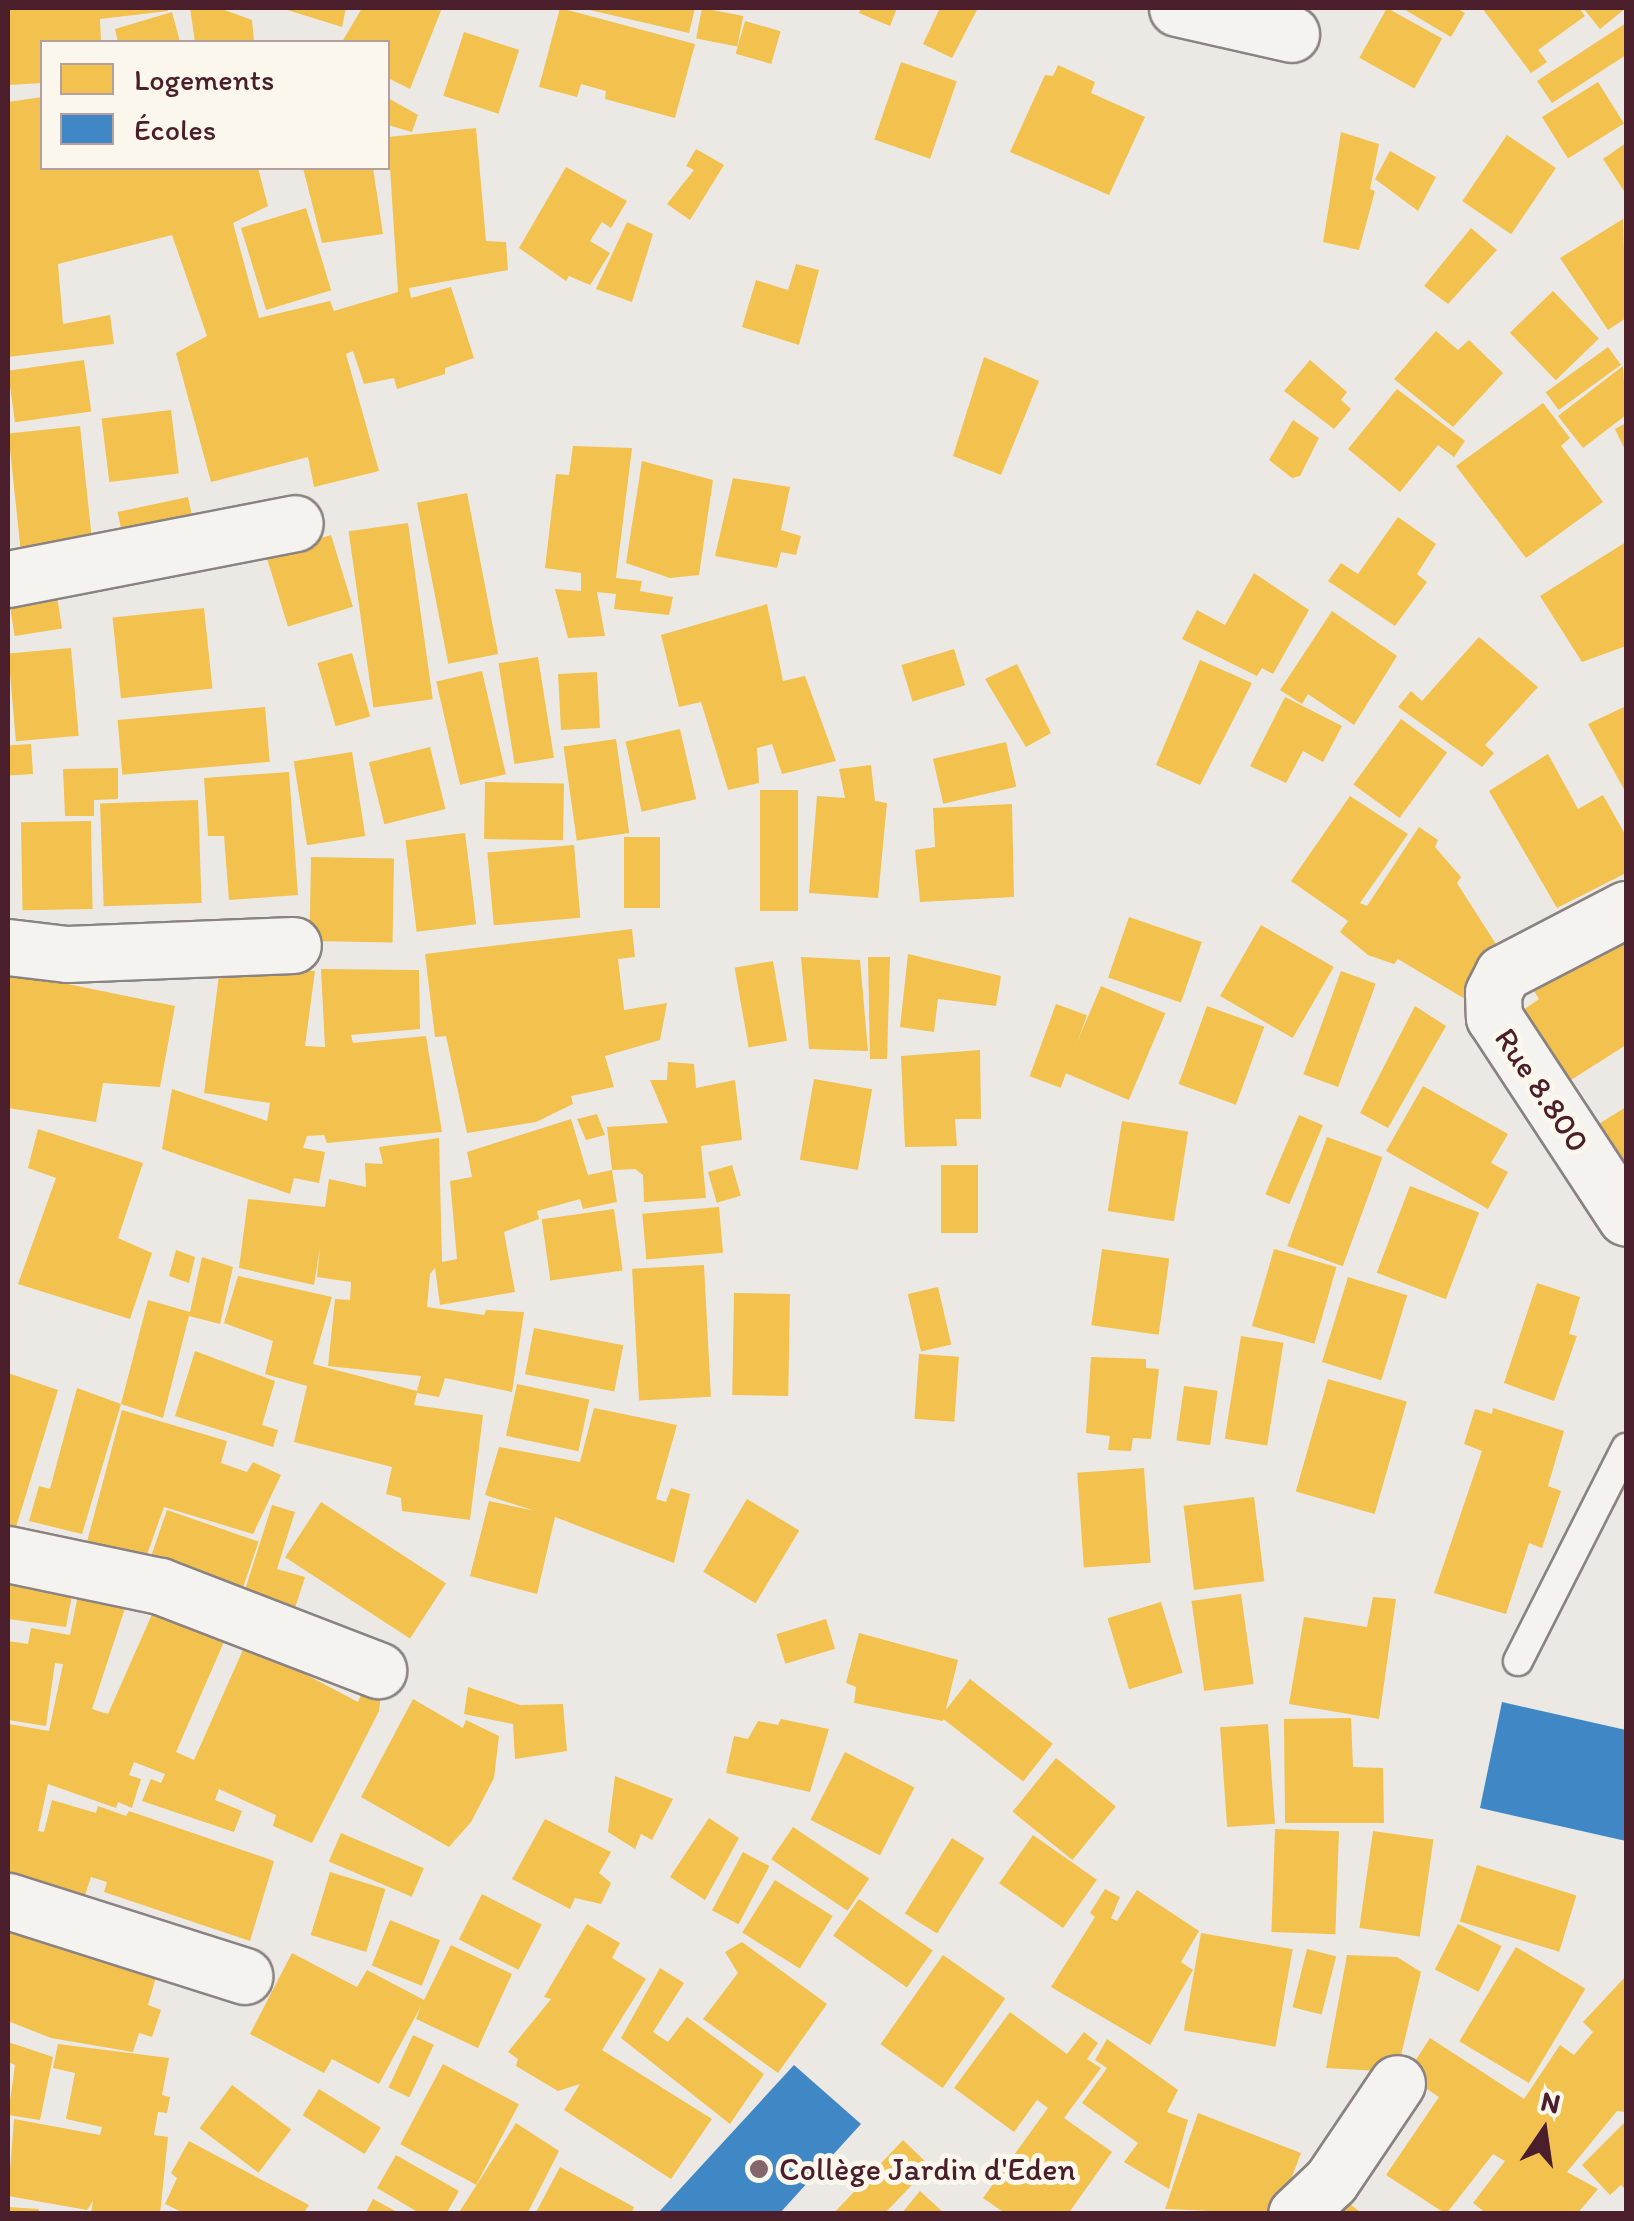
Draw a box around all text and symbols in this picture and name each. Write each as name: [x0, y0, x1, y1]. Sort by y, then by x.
legend: [40, 40, 390, 170]
text: Logements: [134, 61, 274, 98]
text: Écoles: [134, 111, 216, 148]
street label: Rue 8.800: [1486, 1020, 1598, 1160]
north arrow: [1494, 2081, 1594, 2181]
text: N: [1538, 2083, 1564, 2120]
place label: Collège Jardin d'Eden: [779, 2150, 1075, 2188]
marker: Collège Jardin d'Eden: [748, 2158, 770, 2180]

